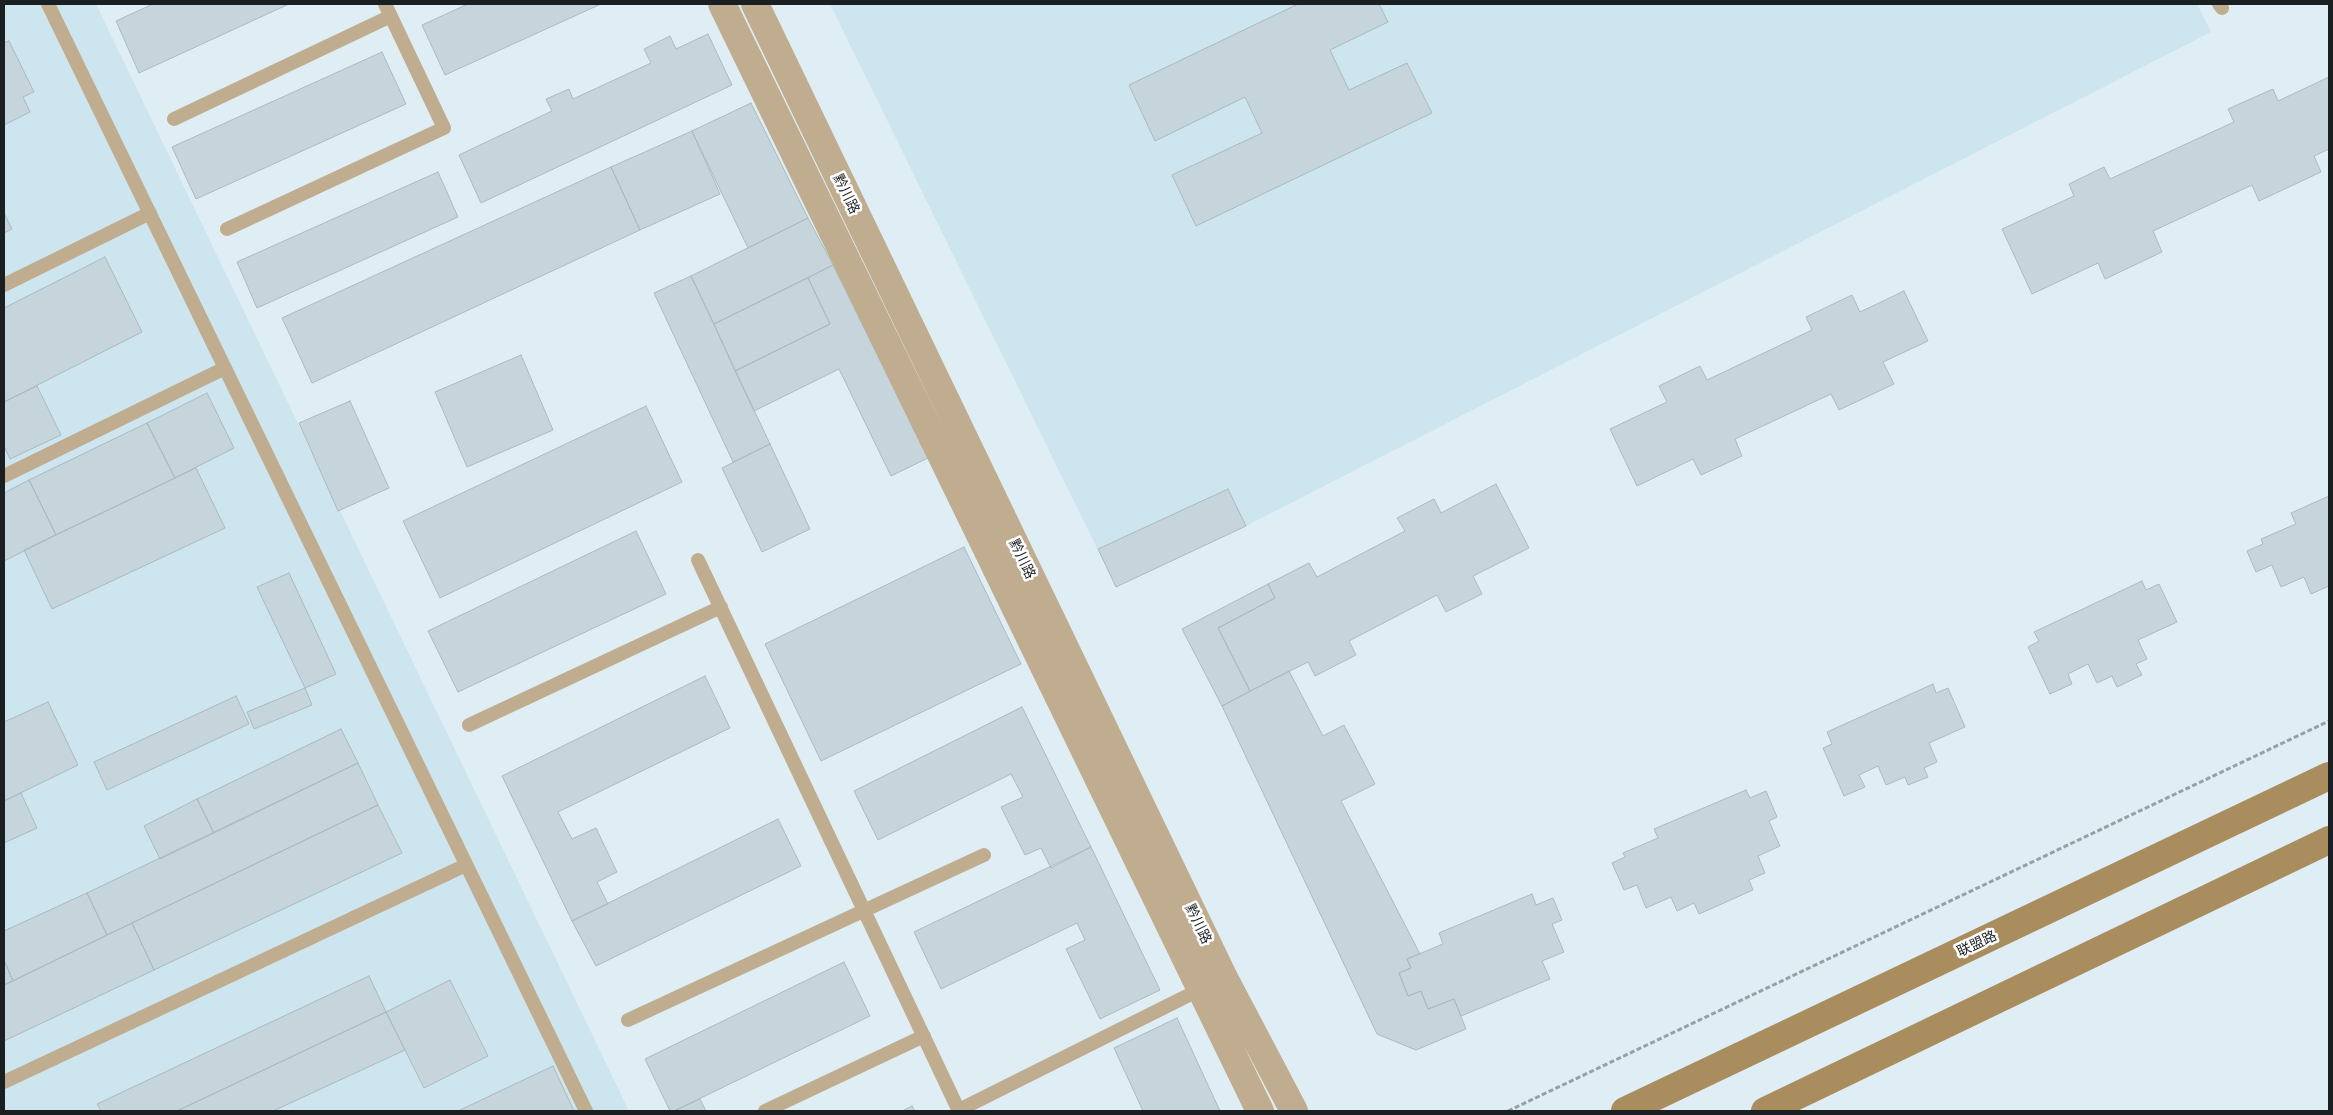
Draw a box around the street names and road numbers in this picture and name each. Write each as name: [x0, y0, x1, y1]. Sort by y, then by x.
street label: 黔川路: [829, 171, 863, 217]
street label: 黔川路: [1005, 536, 1039, 582]
street label: 黔川路: [1181, 901, 1215, 947]
street label: 联盟路: [1954, 928, 2000, 960]

